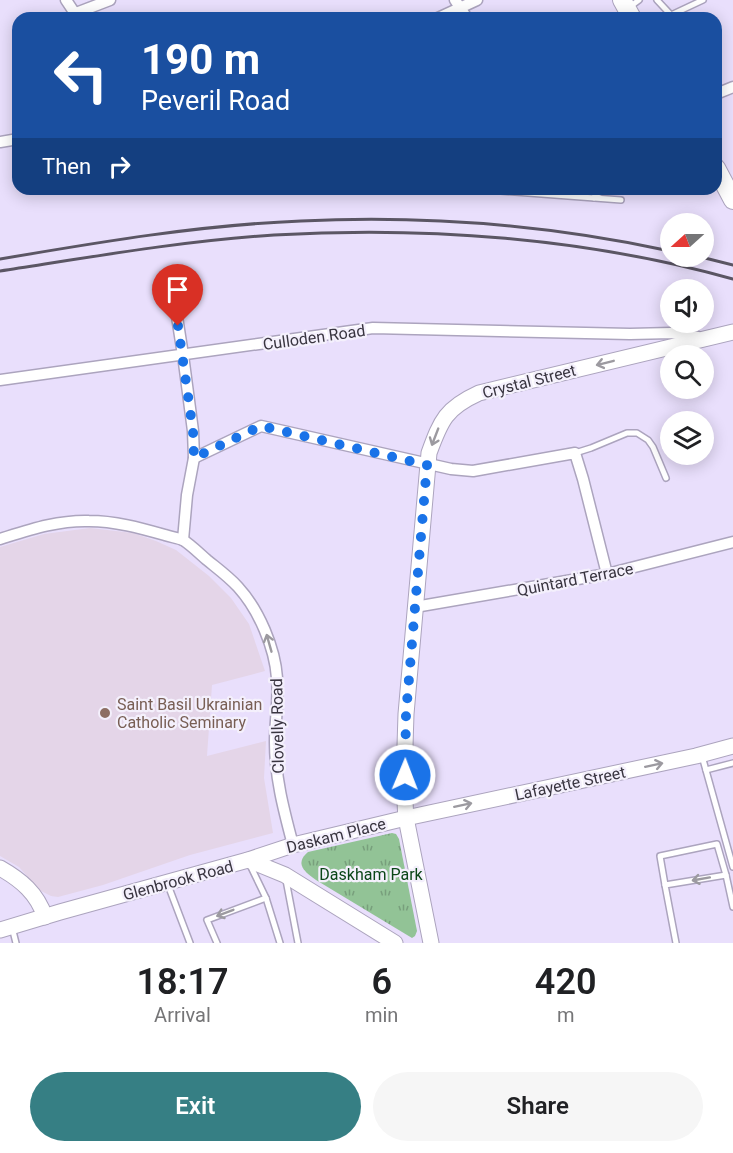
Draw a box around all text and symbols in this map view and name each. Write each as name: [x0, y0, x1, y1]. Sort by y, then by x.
text: 190 m: [141, 35, 260, 84]
icon: left: [42, 36, 120, 114]
text: Peveril Road: [141, 85, 290, 117]
icon: right: [103, 150, 136, 183]
text: Then: [42, 154, 91, 179]
north arrow: [660, 213, 714, 267]
map controls: [660, 213, 714, 465]
pin: [152, 264, 203, 326]
icon: arrive: [161, 273, 194, 306]
button: sound: [660, 279, 714, 333]
street label: Culloden Road: [262, 321, 366, 354]
button: search: [660, 345, 714, 399]
one-way arrow: [596, 357, 615, 369]
street label: Crystal Street: [480, 361, 578, 402]
button: layers: [660, 411, 714, 465]
one-way arrow: [428, 427, 439, 446]
street label: Quintard Terrace: [515, 559, 635, 600]
one-way arrow: [263, 634, 274, 653]
street label: Clovelly Road: [267, 678, 288, 774]
place label: Saint Basil Ukrainian Catholic Seminary: [117, 695, 262, 732]
marker: Saint Basil Ukrainian Catholic Seminary: [98, 706, 112, 720]
position arrow: [373, 743, 437, 807]
one-way arrow: [644, 759, 663, 770]
street label: Lafayette Street: [513, 762, 627, 804]
one-way arrow: [453, 799, 472, 811]
street label: Daskam Place: [284, 814, 388, 857]
street label: Glenbrook Road: [121, 857, 235, 904]
park label: Daskham Park: [319, 865, 424, 884]
one-way arrow: [692, 874, 712, 885]
one-way arrow: [216, 909, 235, 920]
text: 18:17: [136, 961, 229, 1003]
text: 6: [371, 961, 392, 1003]
text: 420: [535, 961, 597, 1003]
text: Arrival: [154, 1003, 211, 1027]
text: min: [365, 1003, 398, 1027]
text: m: [557, 1003, 574, 1027]
button: Exit: [30, 1072, 361, 1141]
button: Share: [373, 1072, 703, 1141]

